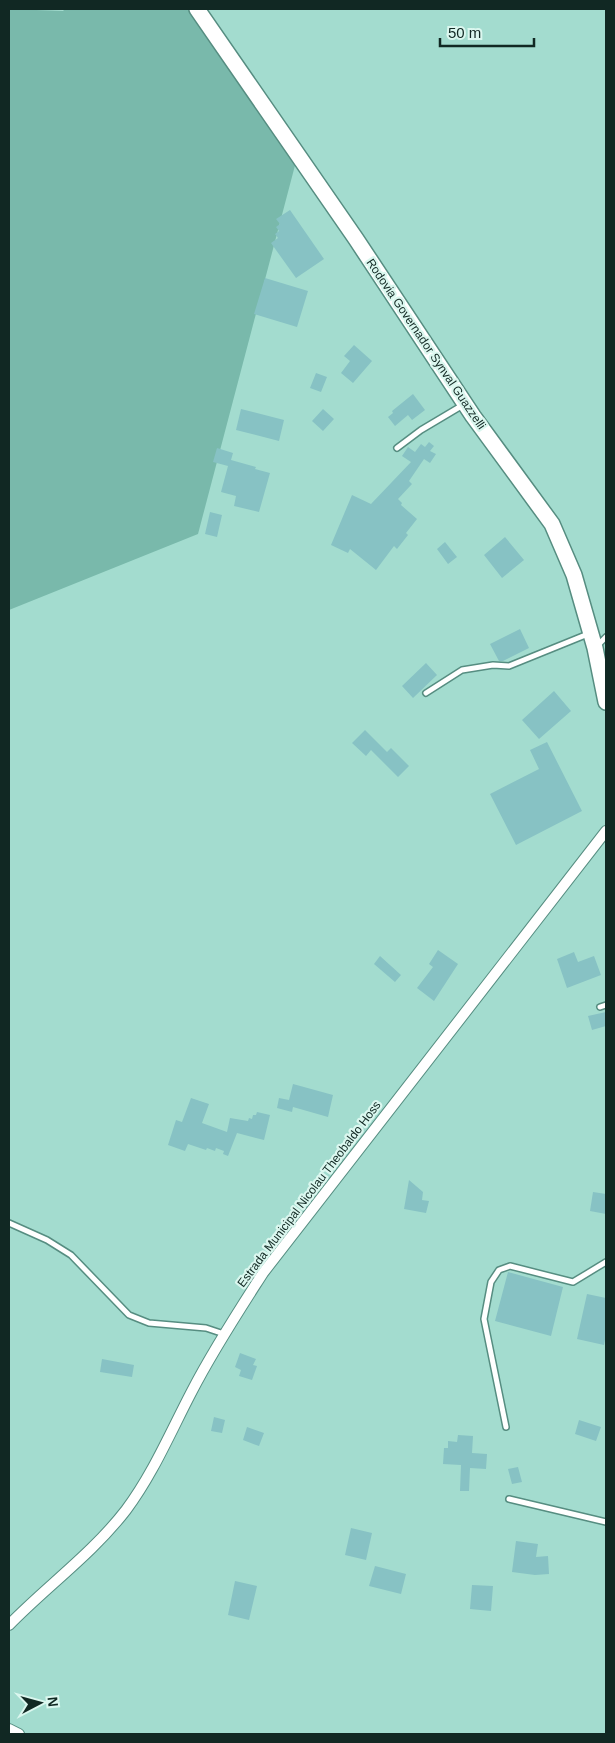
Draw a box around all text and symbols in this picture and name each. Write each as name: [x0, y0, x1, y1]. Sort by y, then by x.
scale bar: [440, 15, 534, 47]
text: 50 m: [448, 24, 481, 41]
street label: Rodovia Governador Synval Guazzelli: [363, 256, 489, 432]
street label: Estrada Municipal Nicolau Theobaldo Hoss: [234, 1098, 384, 1290]
north arrow: [15, 1678, 65, 1728]
text: N: [44, 1696, 61, 1708]

